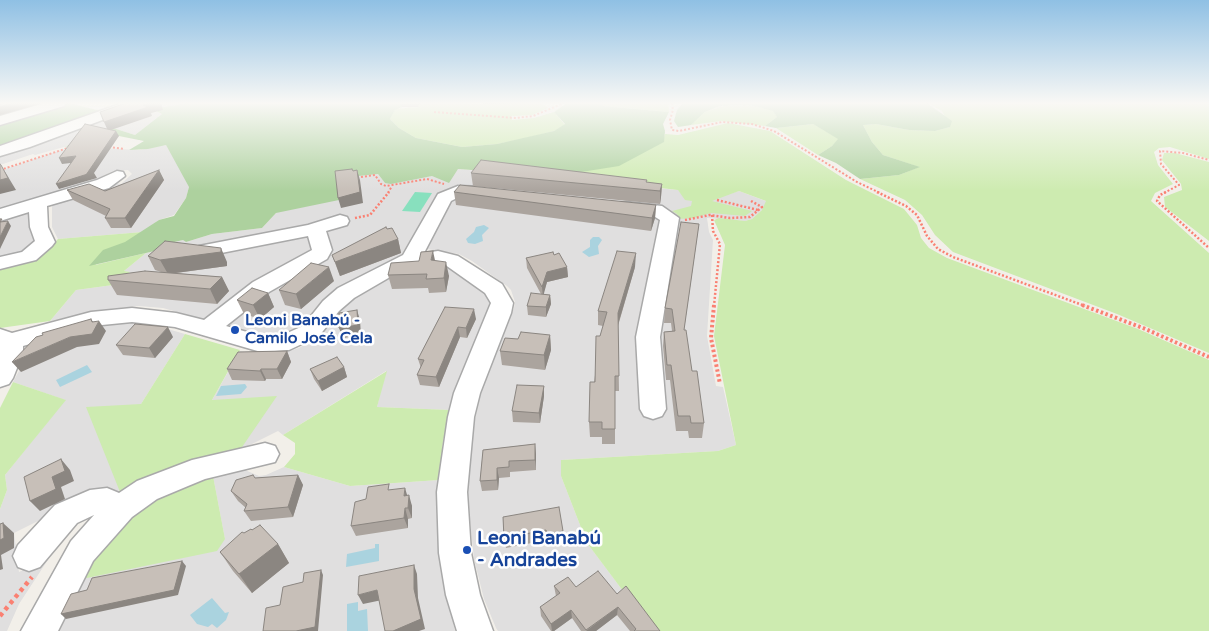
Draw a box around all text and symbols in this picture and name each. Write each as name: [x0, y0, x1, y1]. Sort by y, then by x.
place label: Leoni Banabú - Camilo José Cela: [245, 311, 373, 349]
marker: Leoni Banabú - Camilo José Cela: [229, 324, 241, 336]
place label: Leoni Banabú - Andrades: [477, 528, 601, 572]
marker: Leoni Banabú - Andrades: [461, 544, 473, 556]

